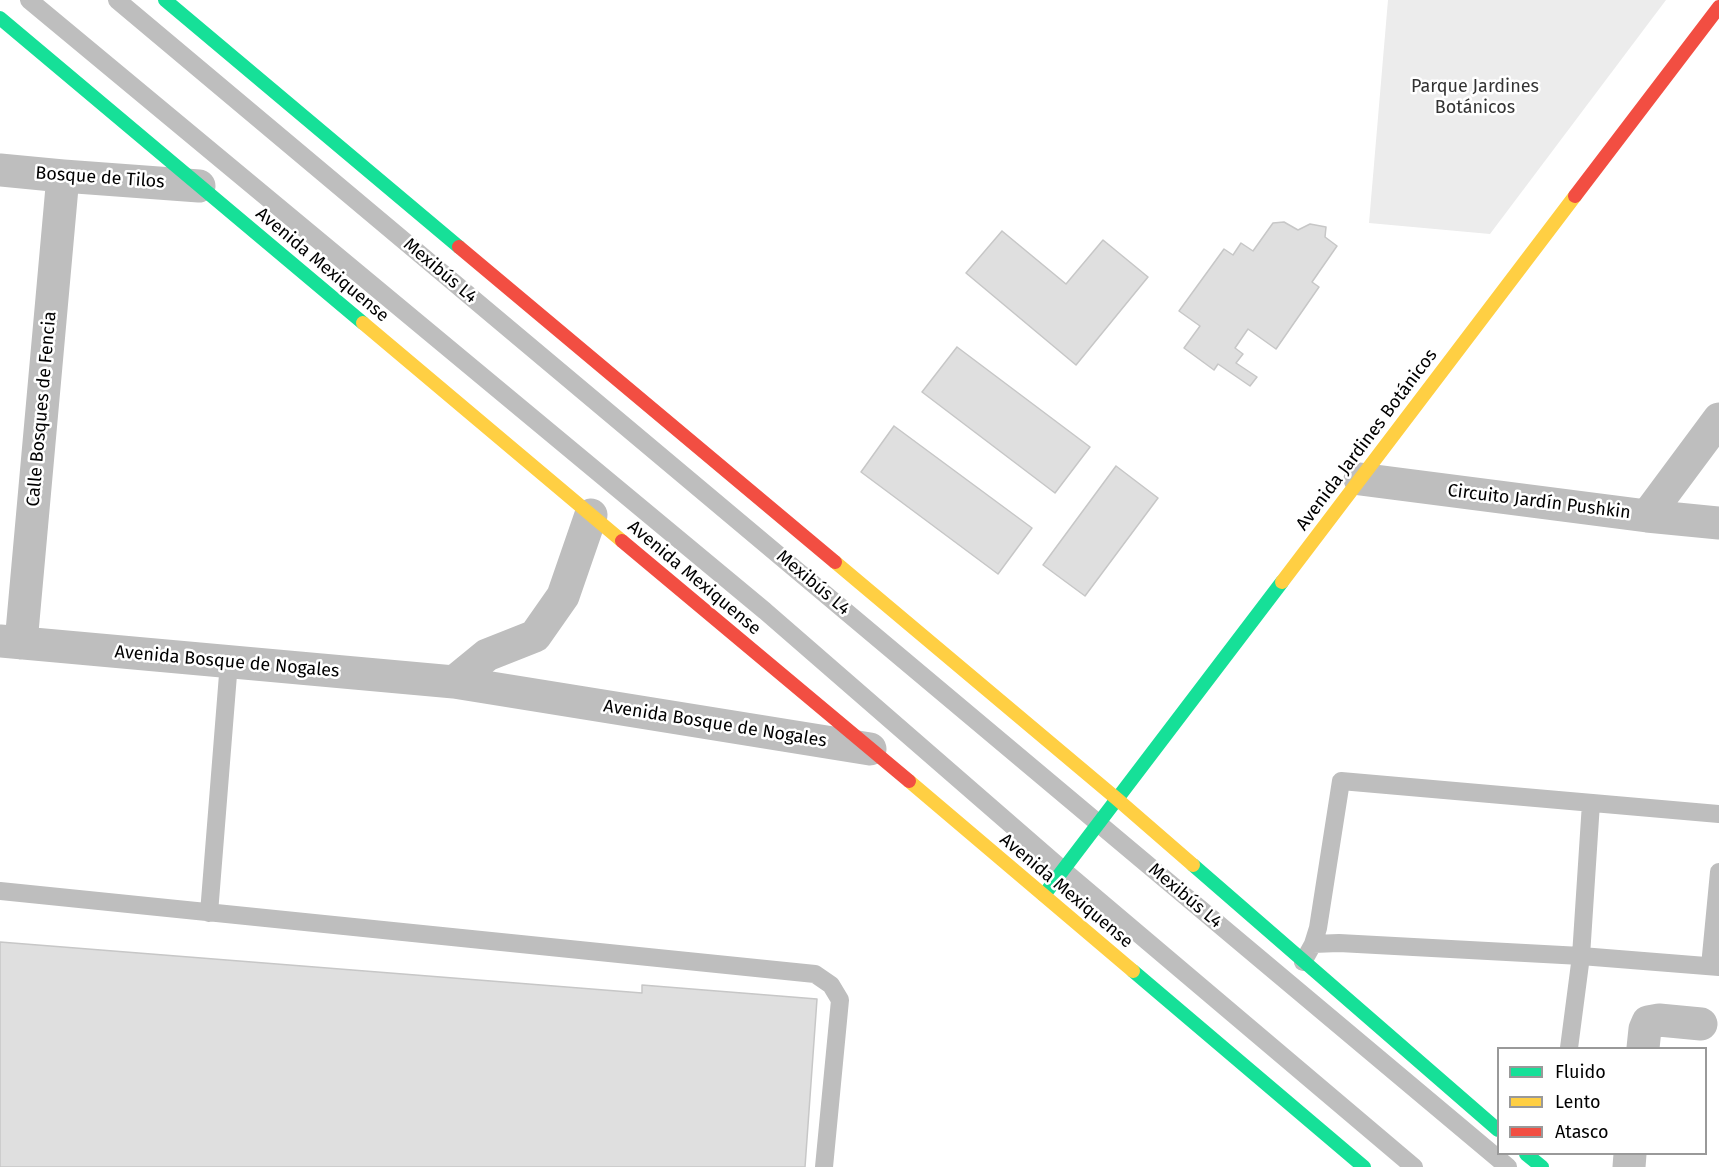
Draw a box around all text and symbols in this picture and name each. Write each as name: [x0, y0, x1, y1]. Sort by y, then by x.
park label: Parque Jardines Botánicos: [1411, 76, 1539, 118]
street label: Bosque de Tilos: [35, 163, 165, 193]
street label: Avenida Mexiquense: [251, 203, 393, 327]
street label: Mexibús L4: [399, 234, 481, 308]
street label: Calle Bosques de Fencia: [23, 310, 61, 508]
street label: Avenida Jardines Botánicos: [1292, 345, 1442, 535]
street label: Circuito Jardín Pushkin: [1446, 480, 1632, 524]
street label: Avenida Mexiquense: [623, 516, 765, 640]
street label: Mexibús L4: [772, 546, 854, 620]
street label: Avenida Bosque de Nogales: [114, 641, 340, 683]
street label: Avenida Bosque de Nogales: [602, 696, 828, 752]
street label: Avenida Mexiquense: [995, 829, 1137, 953]
street label: Mexibús L4: [1144, 859, 1226, 933]
legend: [1497, 1047, 1707, 1155]
text: Fluido: [1555, 1061, 1606, 1083]
text: Lento: [1555, 1091, 1601, 1113]
text: Atasco: [1555, 1121, 1608, 1143]

